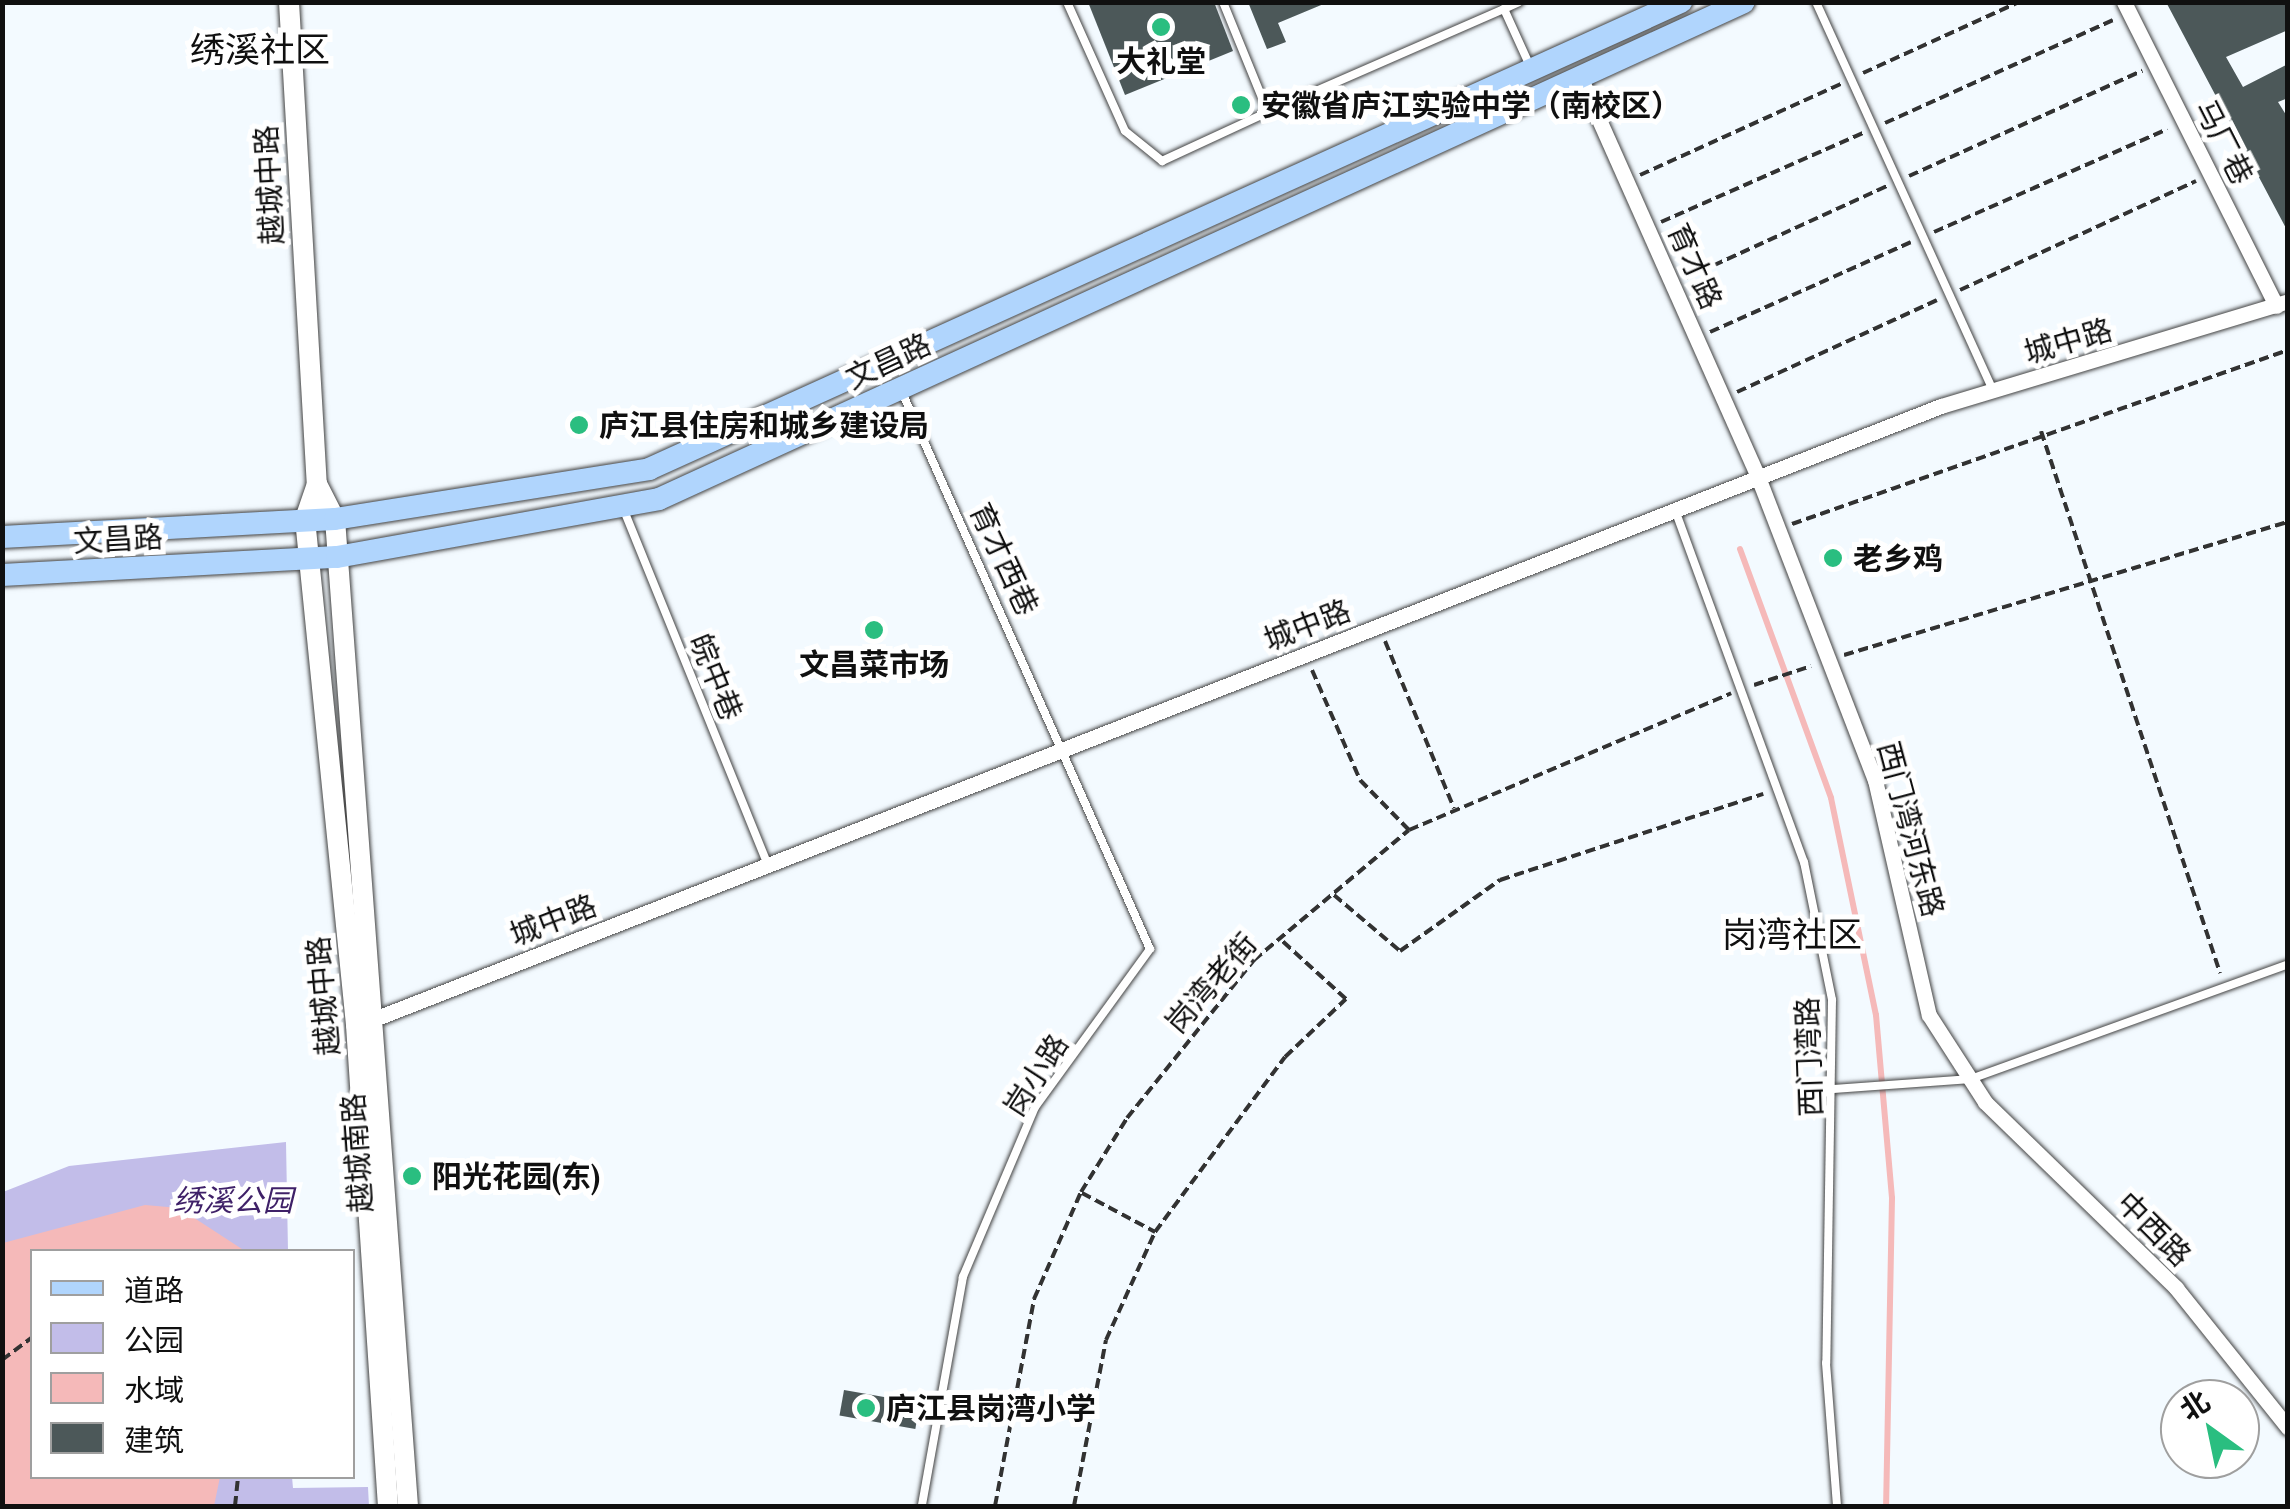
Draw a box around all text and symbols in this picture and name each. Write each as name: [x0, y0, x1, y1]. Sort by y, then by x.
marker: 大礼堂: [1150, 16, 1172, 38]
district label: 绣溪社区: [190, 29, 330, 71]
place label: 大礼堂: [1116, 43, 1206, 79]
place label: 安徽省庐江实验中学（南校区）: [1261, 87, 1681, 123]
marker: 安徽省庐江实验中学（南校区）: [1230, 94, 1252, 116]
street label: 马厂巷: [2188, 94, 2260, 190]
street label: 越城中路: [248, 124, 290, 246]
street label: 育才路: [1660, 218, 1730, 314]
street label: 城中路: [2020, 311, 2116, 371]
street label: 文昌路: [840, 326, 936, 396]
place label: 庐江县住房和城乡建设局: [599, 407, 929, 443]
marker: 庐江县住房和城乡建设局: [568, 414, 590, 436]
street label: 育才西巷: [962, 497, 1046, 621]
street label: 文昌路: [72, 519, 164, 559]
place label: 老乡鸡: [1853, 540, 1943, 576]
marker: 老乡鸡: [1822, 547, 1844, 569]
street label: 城中路: [1259, 592, 1355, 658]
marker: 文昌菜市场: [863, 619, 885, 641]
street label: 皖中巷: [682, 629, 750, 725]
place label: 文昌菜市场: [799, 646, 949, 682]
street label: 西门湾河东路: [1870, 737, 1952, 921]
street label: 城中路: [505, 887, 601, 953]
district label: 岗湾社区: [1722, 914, 1862, 956]
street label: 岗湾老街: [1158, 926, 1264, 1040]
street label: 越城中路: [300, 935, 346, 1057]
street label: 西门湾路: [1789, 996, 1829, 1118]
street label: 岗小路: [996, 1027, 1076, 1123]
street label: 越城南路: [335, 1092, 379, 1214]
place label: 阳光花园(东): [432, 1158, 600, 1194]
marker: 阳光花园(东): [401, 1165, 423, 1187]
park label: 绣溪公园: [173, 1182, 293, 1218]
street label: 中西路: [2109, 1184, 2199, 1274]
legend: [30, 1249, 355, 1479]
text: 道路: [124, 1271, 184, 1309]
text: 公园: [124, 1321, 184, 1359]
text: 水域: [124, 1371, 184, 1409]
north arrow: [2160, 1379, 2260, 1479]
text: 北: [2173, 1383, 2216, 1428]
place label: 庐江县岗湾小学: [886, 1390, 1096, 1426]
marker: 庐江县岗湾小学: [855, 1397, 877, 1419]
text: 建筑: [124, 1421, 184, 1459]

